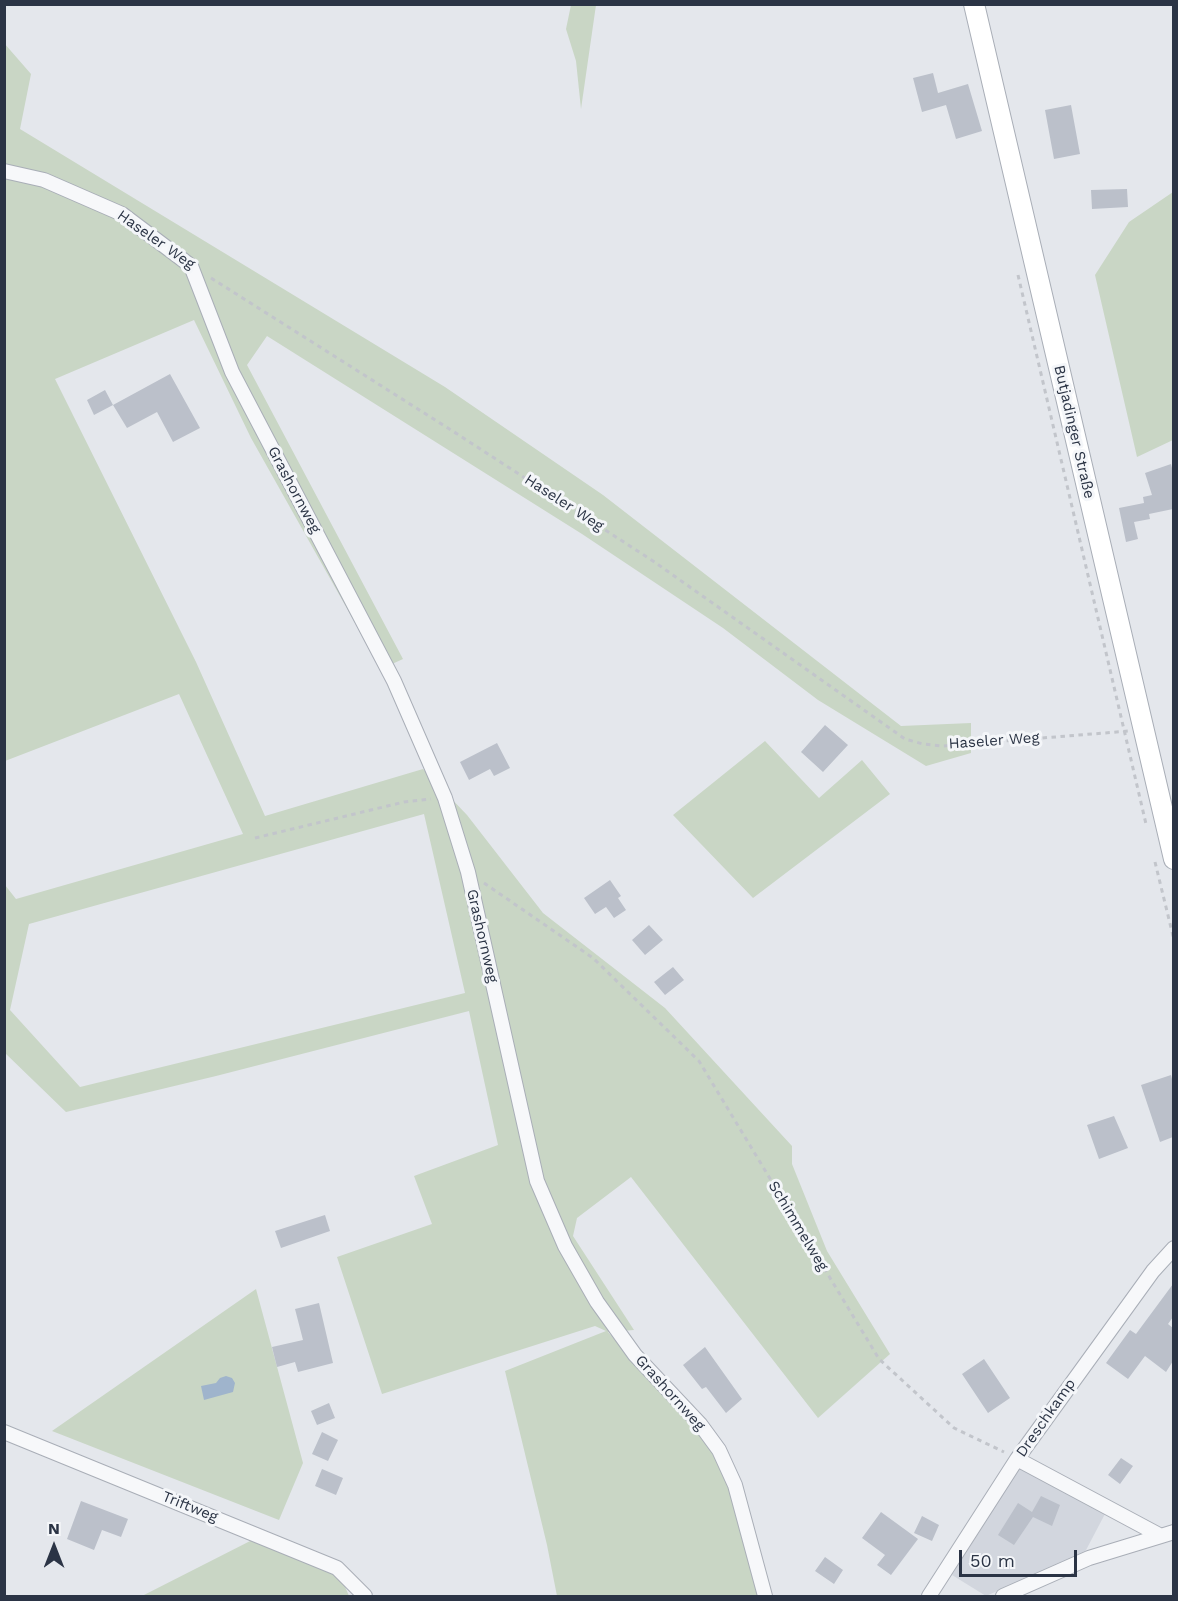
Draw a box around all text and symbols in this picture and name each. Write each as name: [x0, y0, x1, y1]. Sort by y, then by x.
street label: Haseler Weg: [114, 207, 198, 273]
street label: Butjadinger Straße: [1050, 363, 1098, 501]
street label: Grashornweg: [264, 444, 324, 536]
street label: Haseler Weg: [521, 471, 607, 535]
street label: Haseler Weg: [948, 729, 1040, 753]
street label: Grashornweg: [462, 887, 502, 985]
street label: Schimmelweg: [764, 1178, 832, 1274]
street label: Grashornweg: [631, 1351, 709, 1435]
street label: Dreschkamp: [1012, 1375, 1080, 1461]
street label: Triftweg: [160, 1488, 220, 1526]
north arrow: [24, 1517, 84, 1577]
text: N: [48, 1519, 60, 1538]
scale bar: [962, 1538, 1080, 1576]
text: 50 m: [970, 1550, 1015, 1571]

